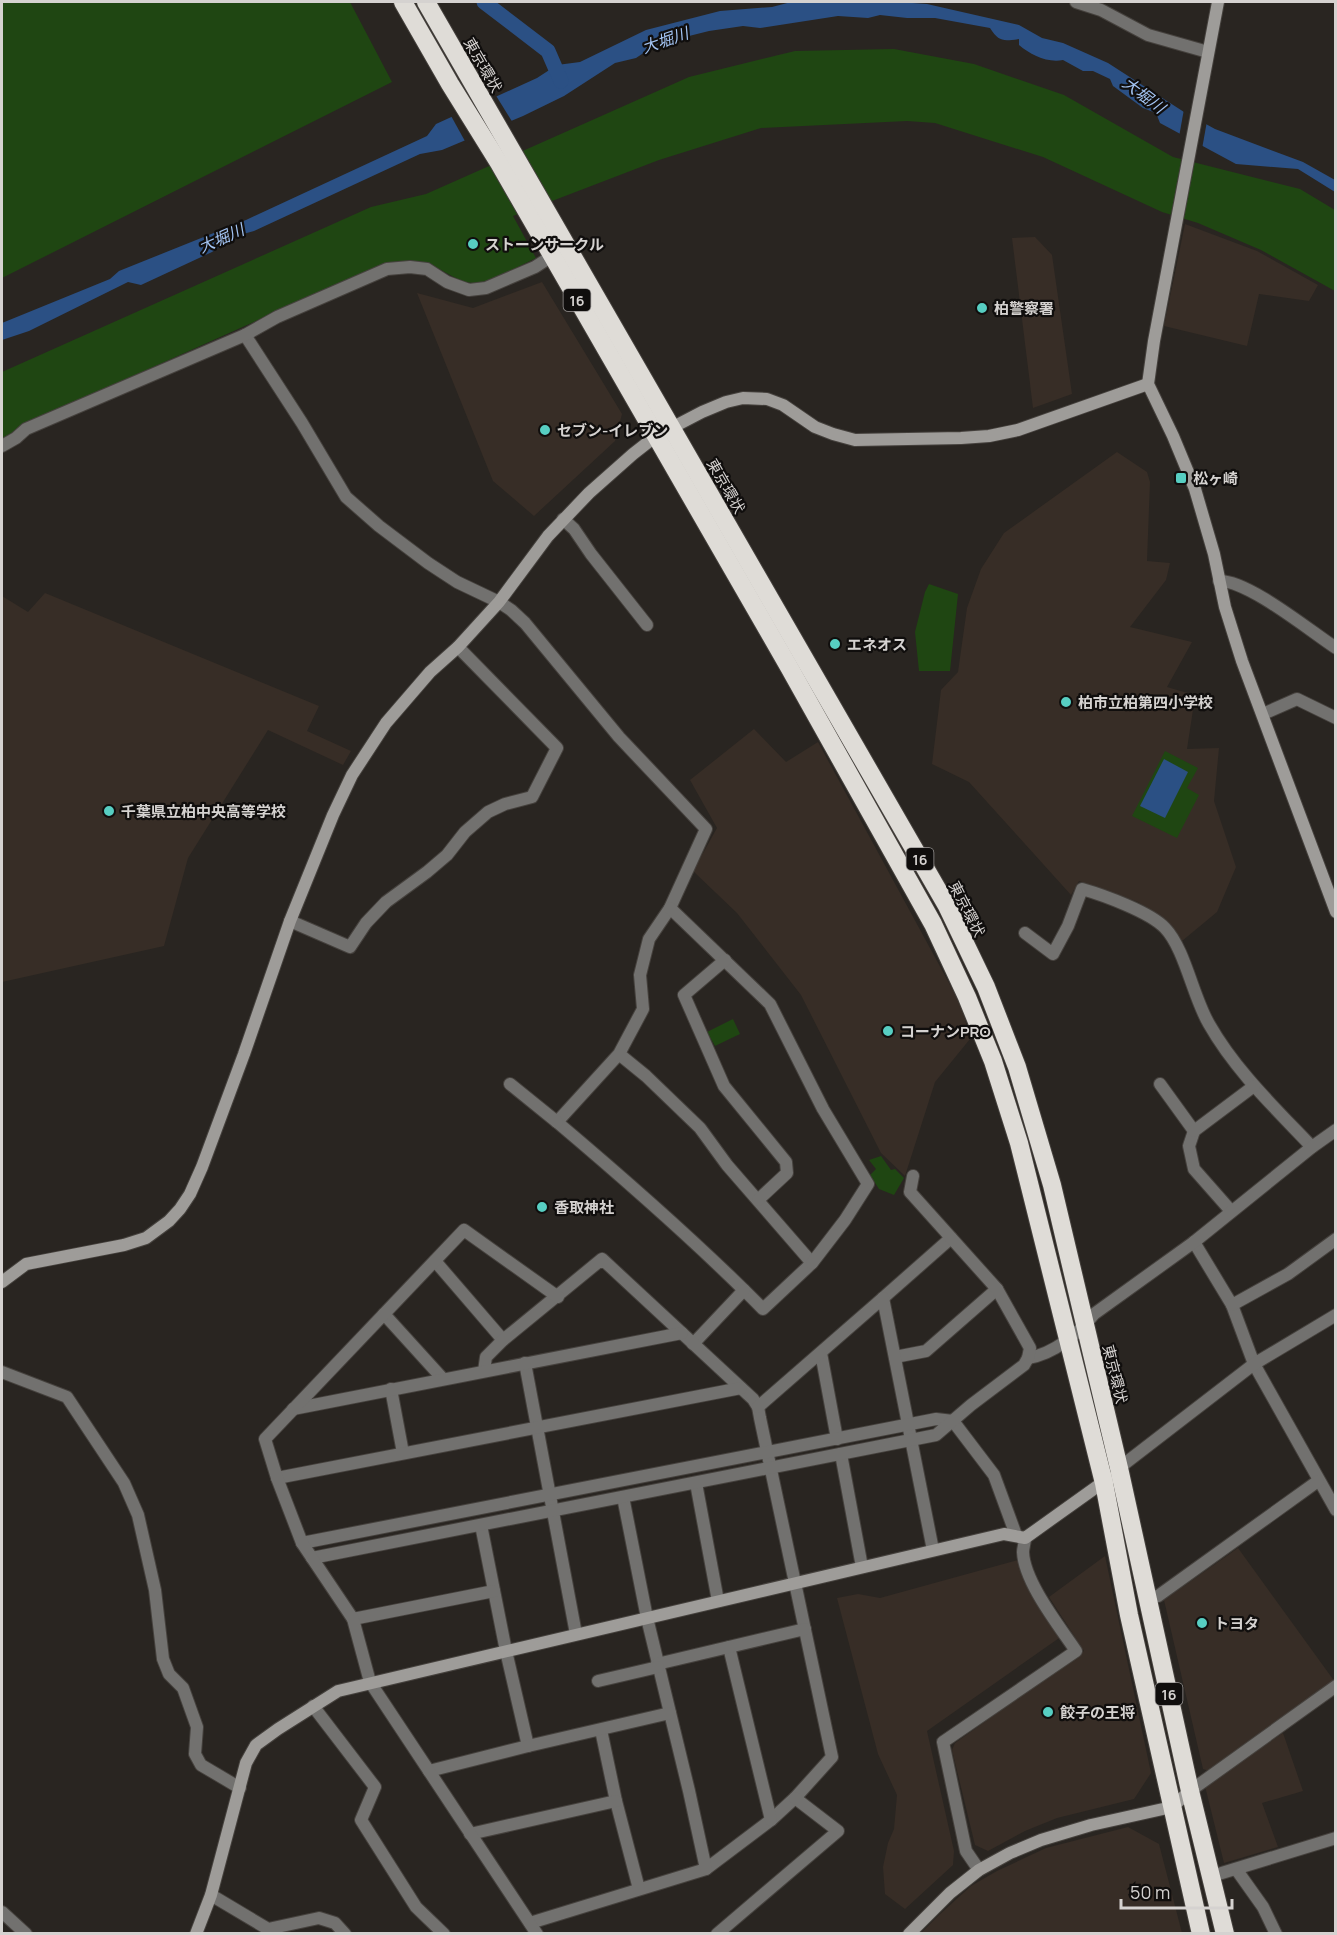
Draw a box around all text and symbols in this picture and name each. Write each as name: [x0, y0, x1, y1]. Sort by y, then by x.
water label: 大堀川: [639, 21, 693, 58]
street label: 東京環状: [459, 34, 507, 96]
water label: 大堀川: [1118, 72, 1171, 119]
water label: 大堀川: [195, 217, 249, 258]
place label: ストーンサークル: [485, 234, 604, 255]
marker: ストーンサークル: [466, 237, 480, 251]
road number: 16: [564, 289, 590, 311]
place label: 柏警察署: [994, 298, 1054, 319]
marker: 柏警察署: [975, 301, 989, 315]
place label: セブン-イレブン: [557, 420, 668, 441]
marker: セブン-イレブン: [538, 423, 552, 437]
street label: 東京環状: [702, 455, 750, 517]
place label: 松ヶ崎: [1193, 468, 1238, 489]
marker: 松ヶ崎: [1174, 471, 1188, 485]
place label: エネオス: [847, 634, 907, 655]
marker: エネオス: [828, 637, 842, 651]
place label: 柏市立柏第四小学校: [1078, 692, 1213, 713]
marker: 柏市立柏第四小学校: [1059, 695, 1073, 709]
place label: 千葉県立柏中央高等学校: [121, 801, 286, 822]
marker: 千葉県立柏中央高等学校: [102, 804, 116, 818]
road number: 16: [906, 848, 934, 870]
street label: 東京環状: [944, 877, 990, 941]
place label: コーナンPRO: [900, 1021, 991, 1042]
marker: コーナンPRO: [881, 1024, 895, 1038]
place label: 香取神社: [554, 1197, 614, 1218]
marker: 香取神社: [535, 1200, 549, 1214]
street label: 東京環状: [1098, 1342, 1132, 1406]
place label: トヨタ: [1214, 1613, 1259, 1634]
marker: トヨタ: [1195, 1616, 1209, 1630]
road number: 16: [1156, 1683, 1182, 1705]
place label: 餃子の王将: [1060, 1702, 1135, 1723]
marker: 餃子の王将: [1041, 1705, 1055, 1719]
scale bar: [1121, 1872, 1232, 1910]
text: 50 m: [1130, 1880, 1170, 1904]

